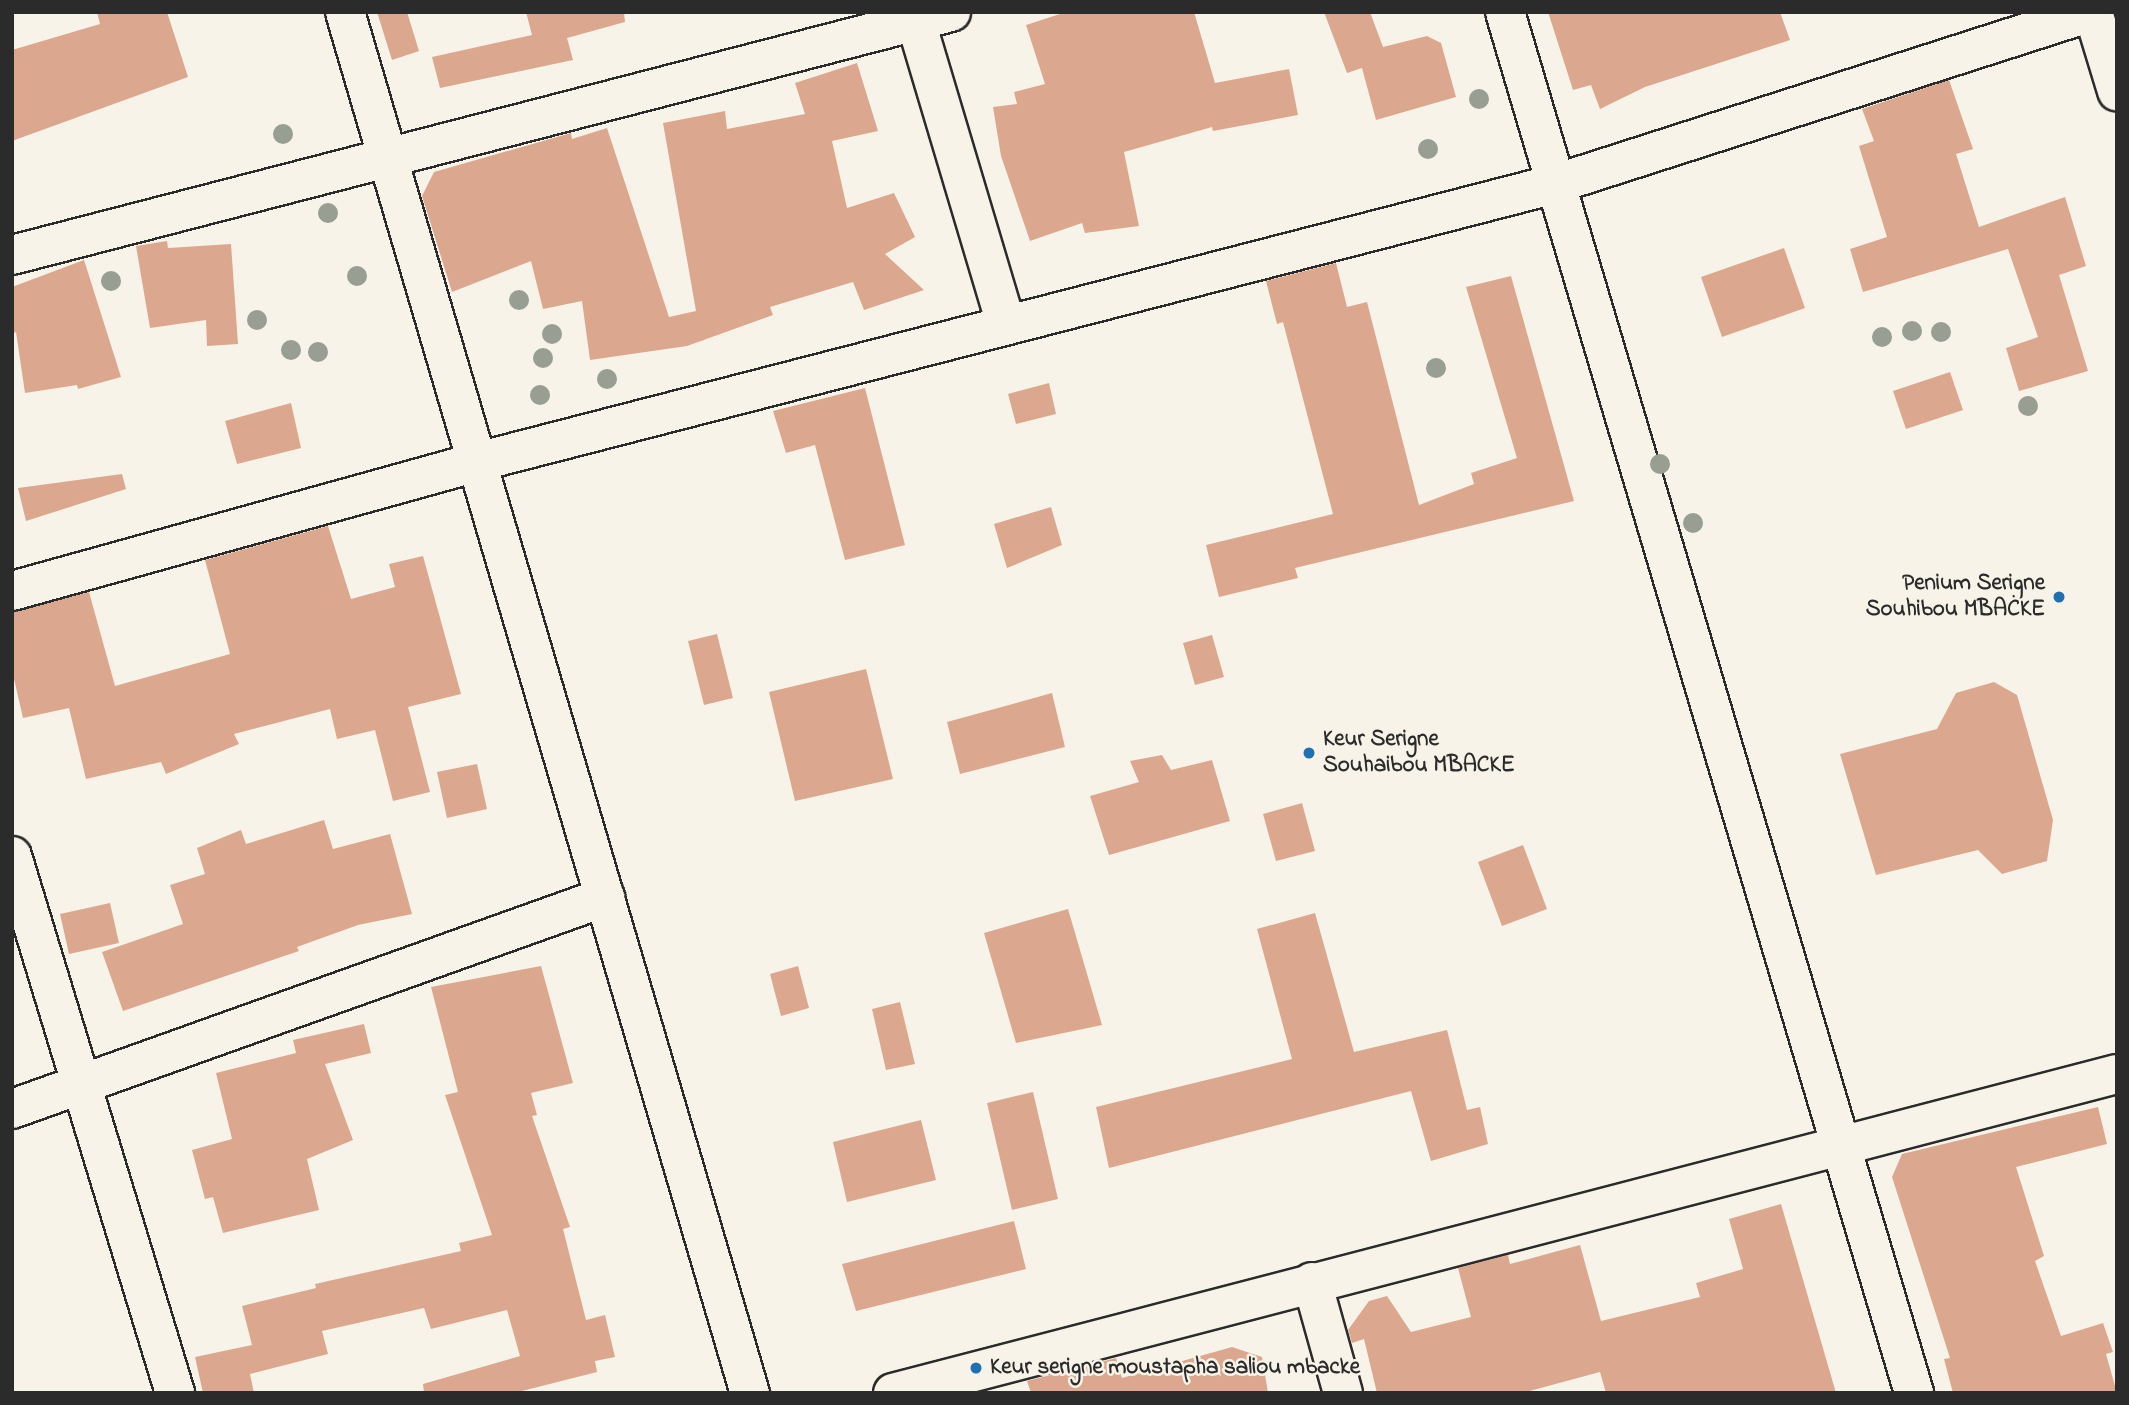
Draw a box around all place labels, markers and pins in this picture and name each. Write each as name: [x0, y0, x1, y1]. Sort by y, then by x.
place label: Penium Serigne Souhibou MBACKE: [1866, 570, 2045, 624]
marker: Penium Serigne Souhibou MBACKE: [2051, 589, 2067, 605]
place label: Keur Serigne Souhaibou MBACKE: [1323, 726, 1515, 780]
marker: Keur Serigne Souhaibou MBACKE: [1301, 745, 1317, 761]
place label: Keur serigne moustapha saliou mbacke: [990, 1354, 1360, 1382]
marker: Keur serigne moustapha saliou mbacke: [968, 1360, 984, 1376]

